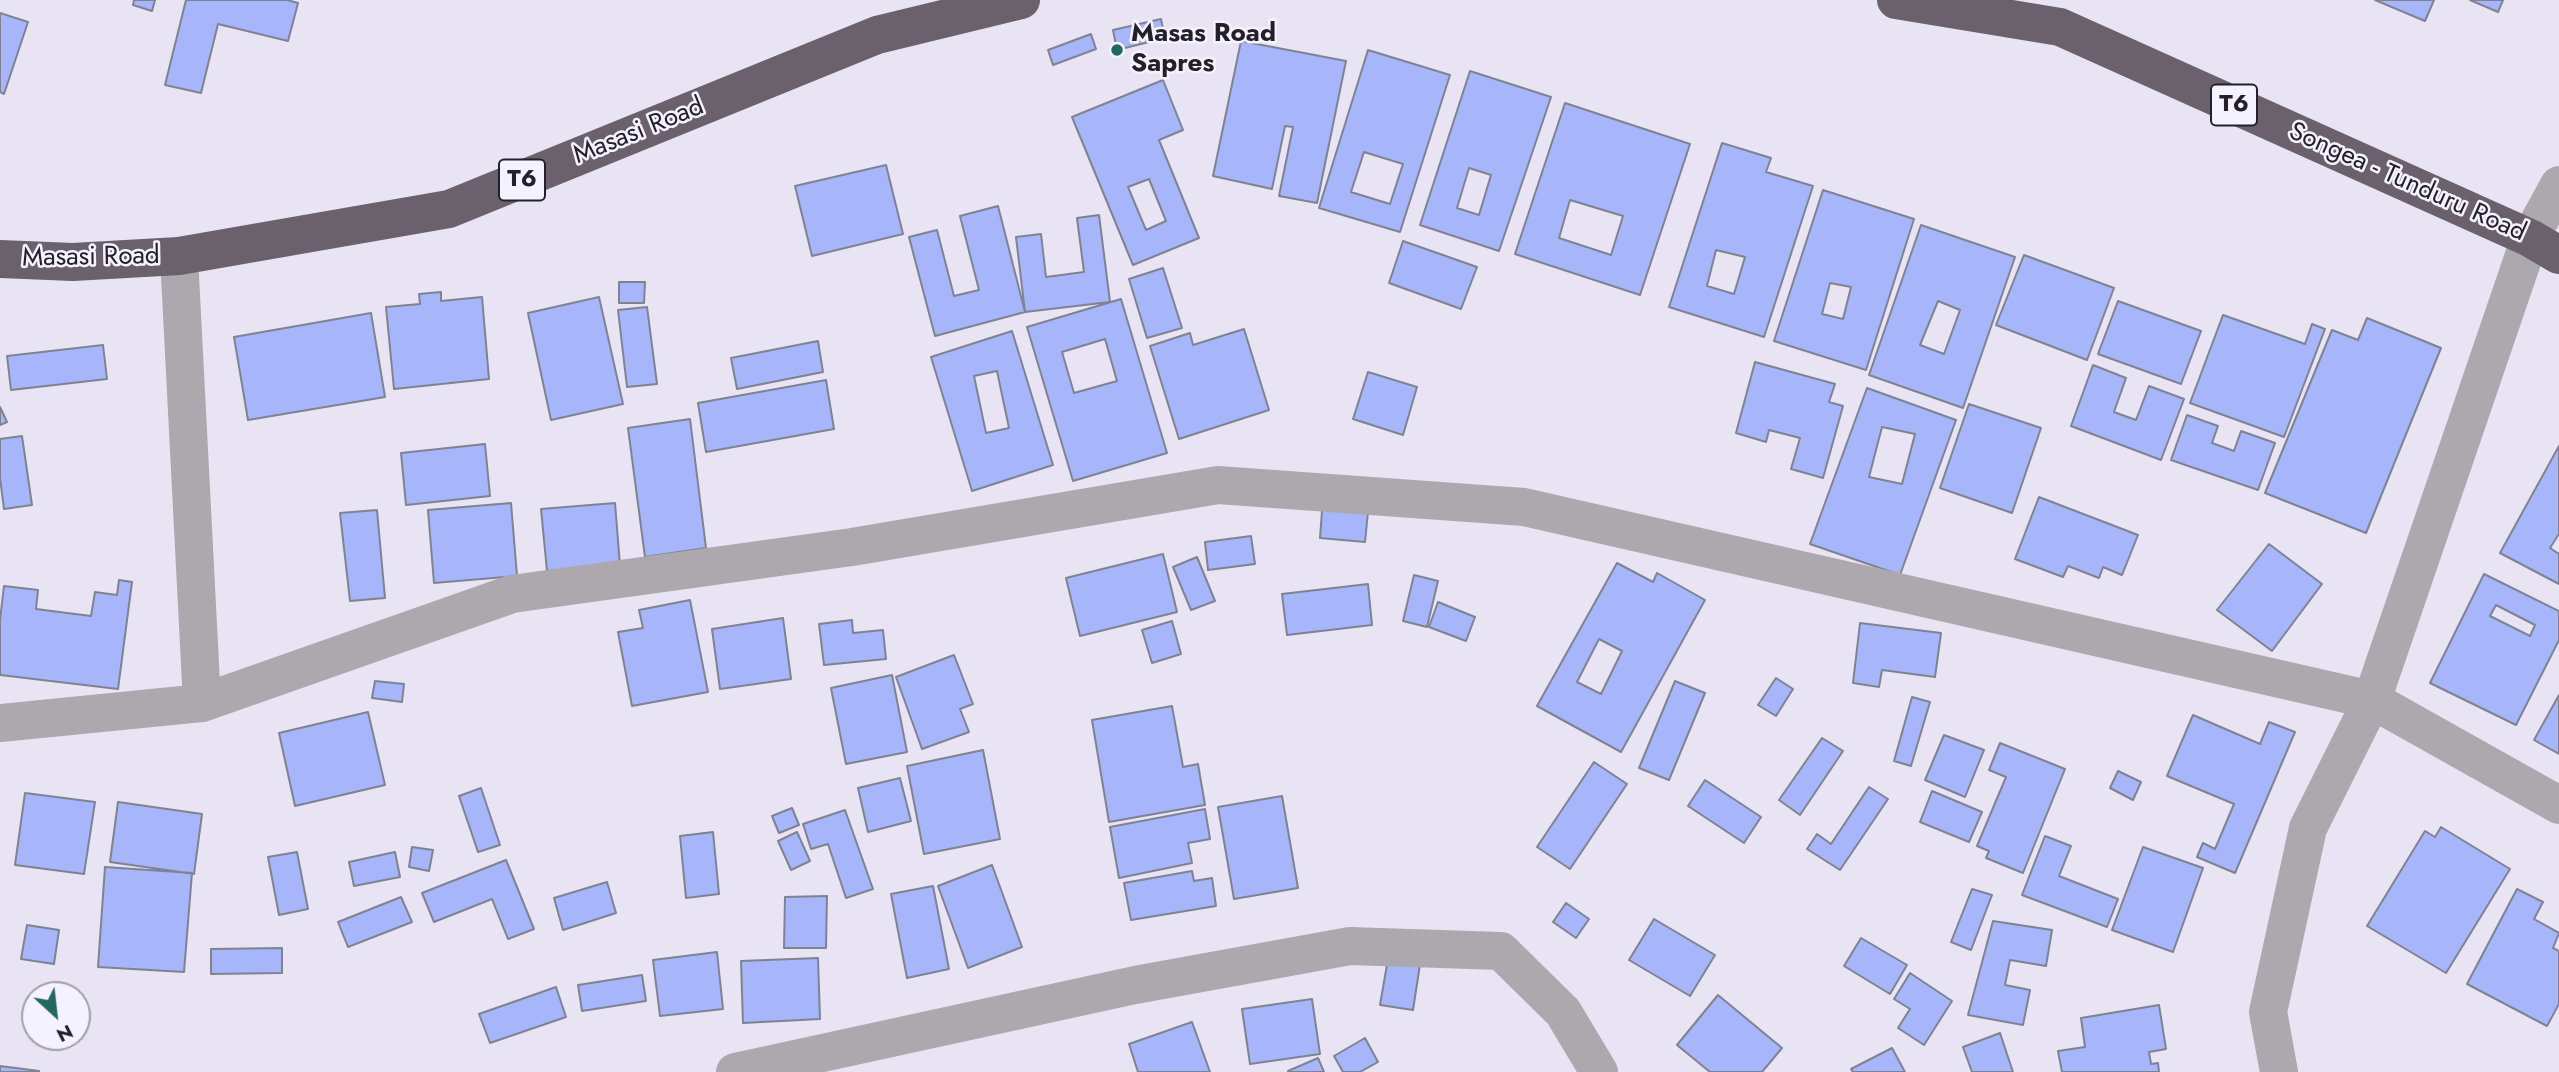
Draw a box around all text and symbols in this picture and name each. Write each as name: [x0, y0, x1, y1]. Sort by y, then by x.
place label: Masas Road Sapres: [1131, 19, 1276, 80]
marker: Masas Road Sapres: [1109, 42, 1125, 58]
road number: T6: [2211, 84, 2257, 125]
street label: Masasi Road: [569, 92, 709, 172]
street label: Songea - Tunduru Road: [2284, 117, 2530, 249]
road number: T6: [499, 160, 545, 200]
street label: Masasi Road: [22, 241, 160, 275]
north arrow: [21, 981, 91, 1051]
text: N: [52, 1018, 78, 1049]

